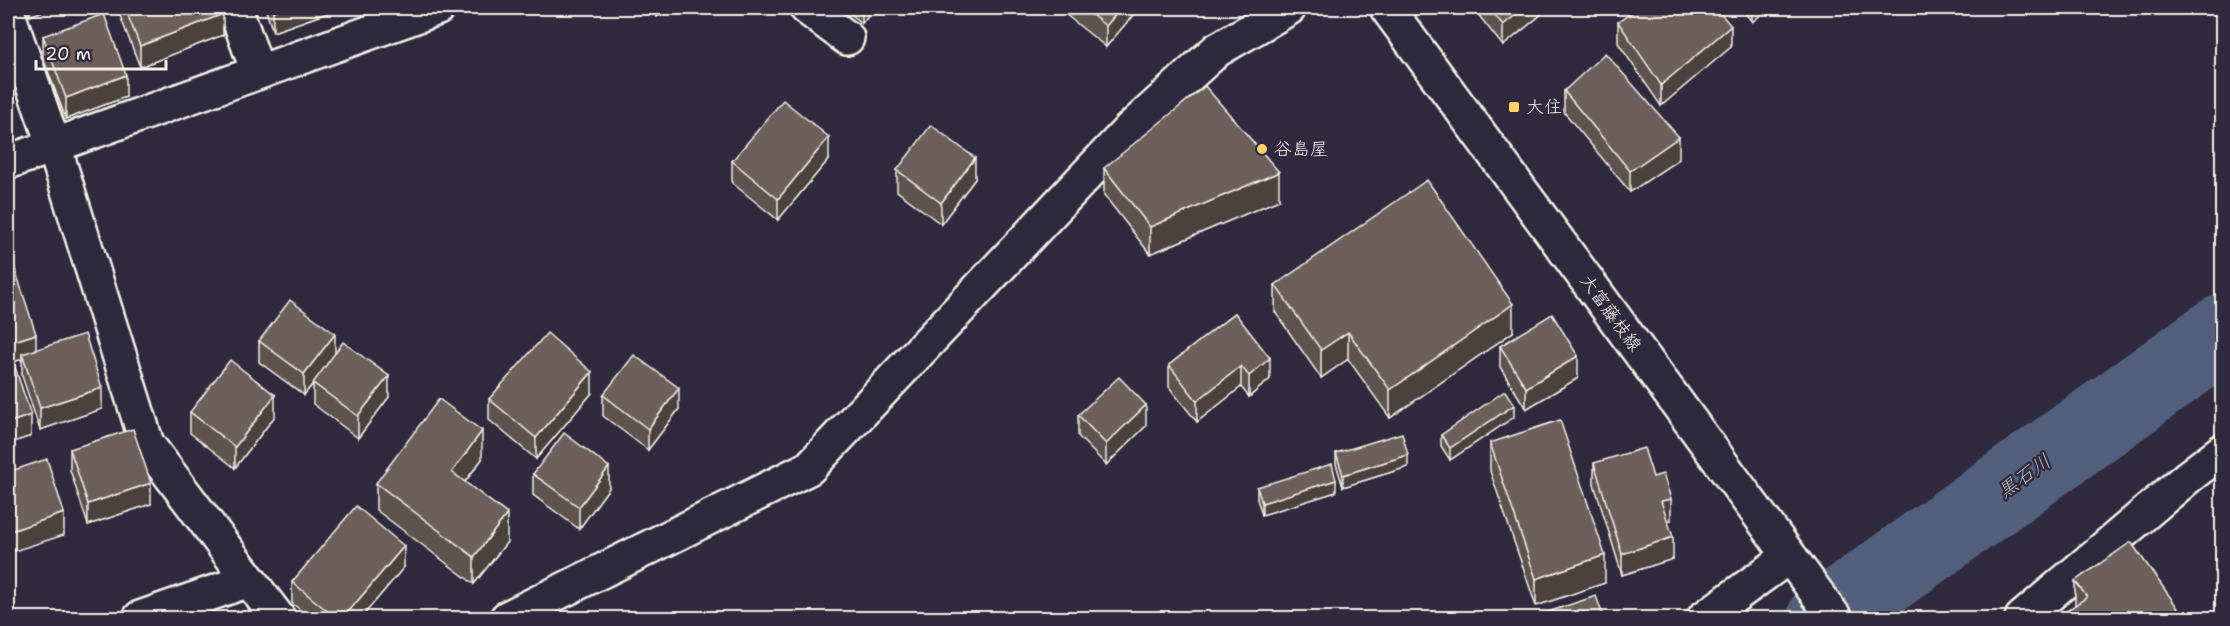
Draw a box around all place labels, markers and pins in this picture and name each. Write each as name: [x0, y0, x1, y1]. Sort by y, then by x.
place label: 大住: [1526, 95, 1562, 119]
marker: 大住: [1507, 100, 1521, 114]
place label: 谷島屋: [1274, 137, 1328, 161]
marker: 谷島屋: [1255, 142, 1269, 156]

